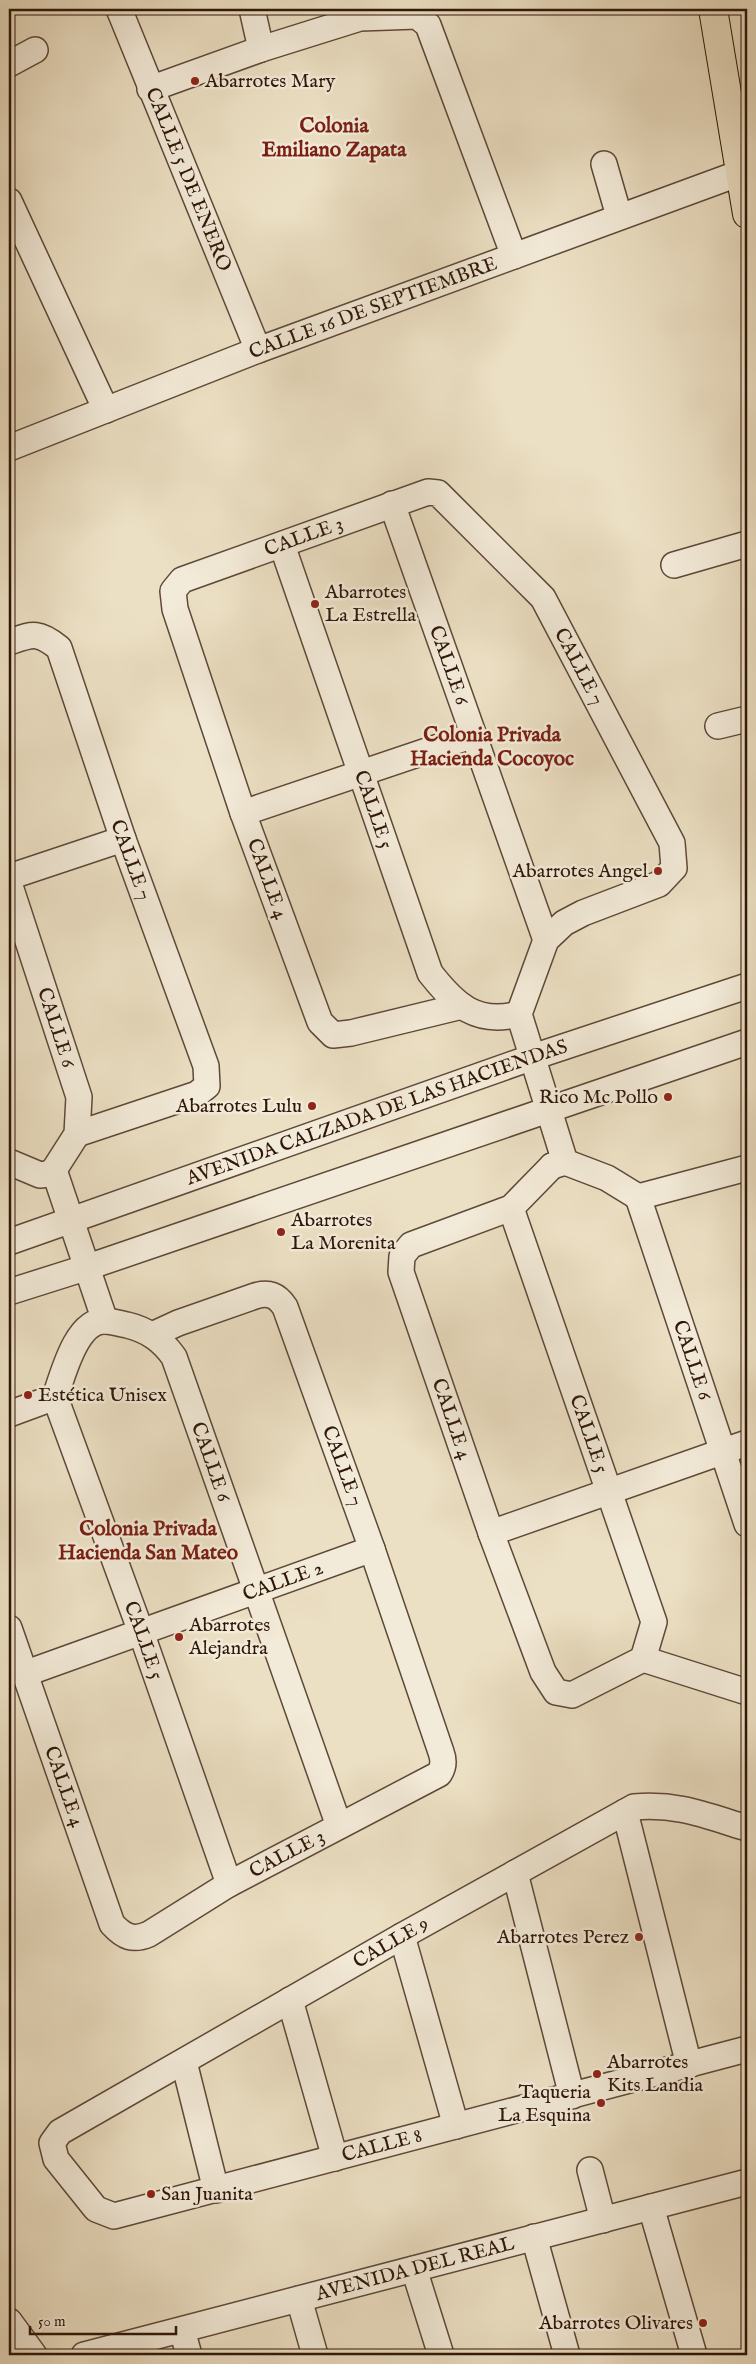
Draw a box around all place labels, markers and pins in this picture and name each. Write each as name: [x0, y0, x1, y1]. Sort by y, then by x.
place label: Abarrotes Mary: [204, 69, 336, 94]
marker: Abarrotes Mary: [189, 75, 201, 87]
place label: Abarrotes La Estrella: [324, 580, 416, 628]
marker: Abarrotes La Estrella: [309, 598, 321, 610]
place label: Abarrotes Angel: [512, 859, 649, 884]
marker: Abarrotes Angel: [652, 865, 664, 877]
place label: Rico Mc Pollo: [539, 1085, 658, 1110]
marker: Rico Mc Pollo: [662, 1091, 674, 1103]
place label: Abarrotes Lulu: [175, 1094, 302, 1119]
marker: Abarrotes Lulu: [306, 1100, 318, 1112]
place label: Abarrotes La Morenita: [290, 1208, 396, 1256]
marker: Abarrotes La Morenita: [275, 1226, 287, 1238]
place label: Estética Unisex: [38, 1383, 167, 1408]
marker: Estética Unisex: [22, 1389, 34, 1401]
place label: Abarrotes Alejandra: [188, 1613, 270, 1661]
marker: Abarrotes Alejandra: [173, 1631, 185, 1643]
place label: Abarrotes Perez: [496, 1925, 629, 1950]
marker: Abarrotes Perez: [633, 1931, 645, 1943]
place label: Abarrotes Kits Landia: [606, 2050, 704, 2098]
marker: Abarrotes Kits Landia: [591, 2068, 603, 2080]
place label: Taqueria La Esquina: [498, 2080, 591, 2128]
marker: Taqueria La Esquina: [595, 2097, 607, 2109]
place label: San Juanita: [161, 2182, 253, 2207]
marker: San Juanita: [145, 2188, 157, 2200]
place label: Abarrotes Olivares: [538, 2311, 693, 2336]
marker: Abarrotes Olivares: [697, 2317, 709, 2329]

